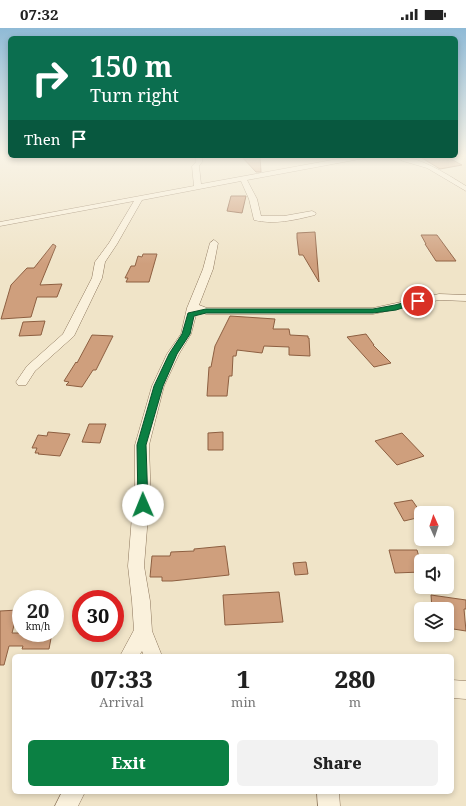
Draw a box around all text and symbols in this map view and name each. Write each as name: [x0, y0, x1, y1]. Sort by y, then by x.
text: 07:32: [20, 4, 58, 24]
text: 150 m: [90, 47, 172, 85]
icon: right: [24, 52, 76, 104]
text: Turn right: [90, 83, 179, 107]
icon: arrive: [68, 128, 90, 150]
text: Then: [24, 129, 60, 149]
pin: [401, 284, 435, 318]
icon: arrive: [407, 290, 429, 312]
position arrow: [122, 484, 164, 526]
north arrow: [414, 506, 454, 546]
map controls: [414, 506, 454, 642]
button: sound: [414, 554, 454, 594]
speed limit sign: 30: [72, 590, 124, 642]
text: 20: [27, 597, 49, 624]
button: layers: [414, 602, 454, 642]
text: km/h: [26, 619, 50, 633]
text: 07:33: [91, 662, 153, 695]
text: 1: [237, 662, 250, 695]
text: 280: [335, 662, 375, 695]
text: Arrival: [99, 693, 144, 711]
text: min: [231, 693, 256, 711]
text: m: [349, 693, 361, 711]
button: Exit: [28, 740, 229, 786]
button: Share: [237, 740, 438, 786]

